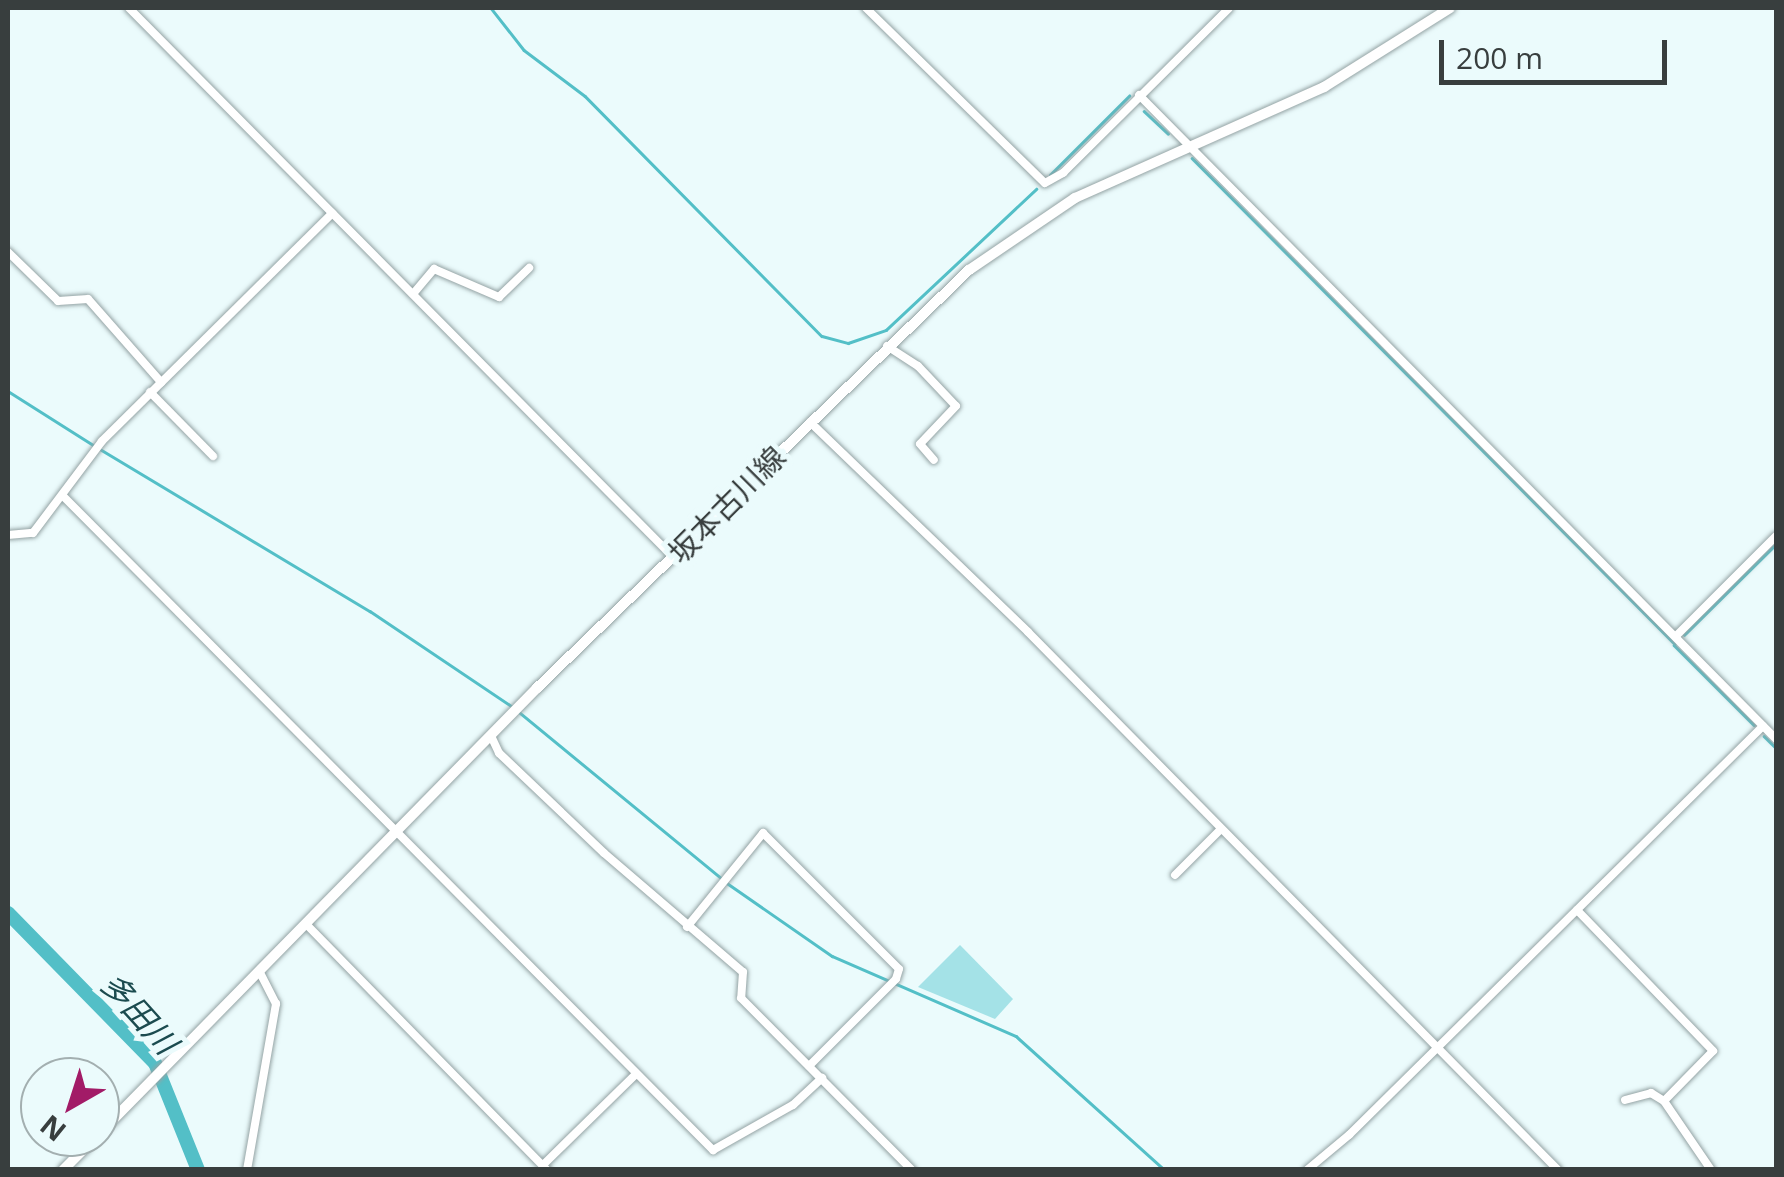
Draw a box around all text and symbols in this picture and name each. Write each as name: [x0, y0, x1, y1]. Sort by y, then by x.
scale bar: [1444, 20, 1672, 82]
text: 200 m: [1456, 37, 1543, 78]
street label: 坂本古川線: [661, 439, 793, 571]
water label: 多田川: [93, 964, 185, 1062]
north arrow: [20, 1057, 120, 1157]
text: N: [32, 1107, 73, 1151]

